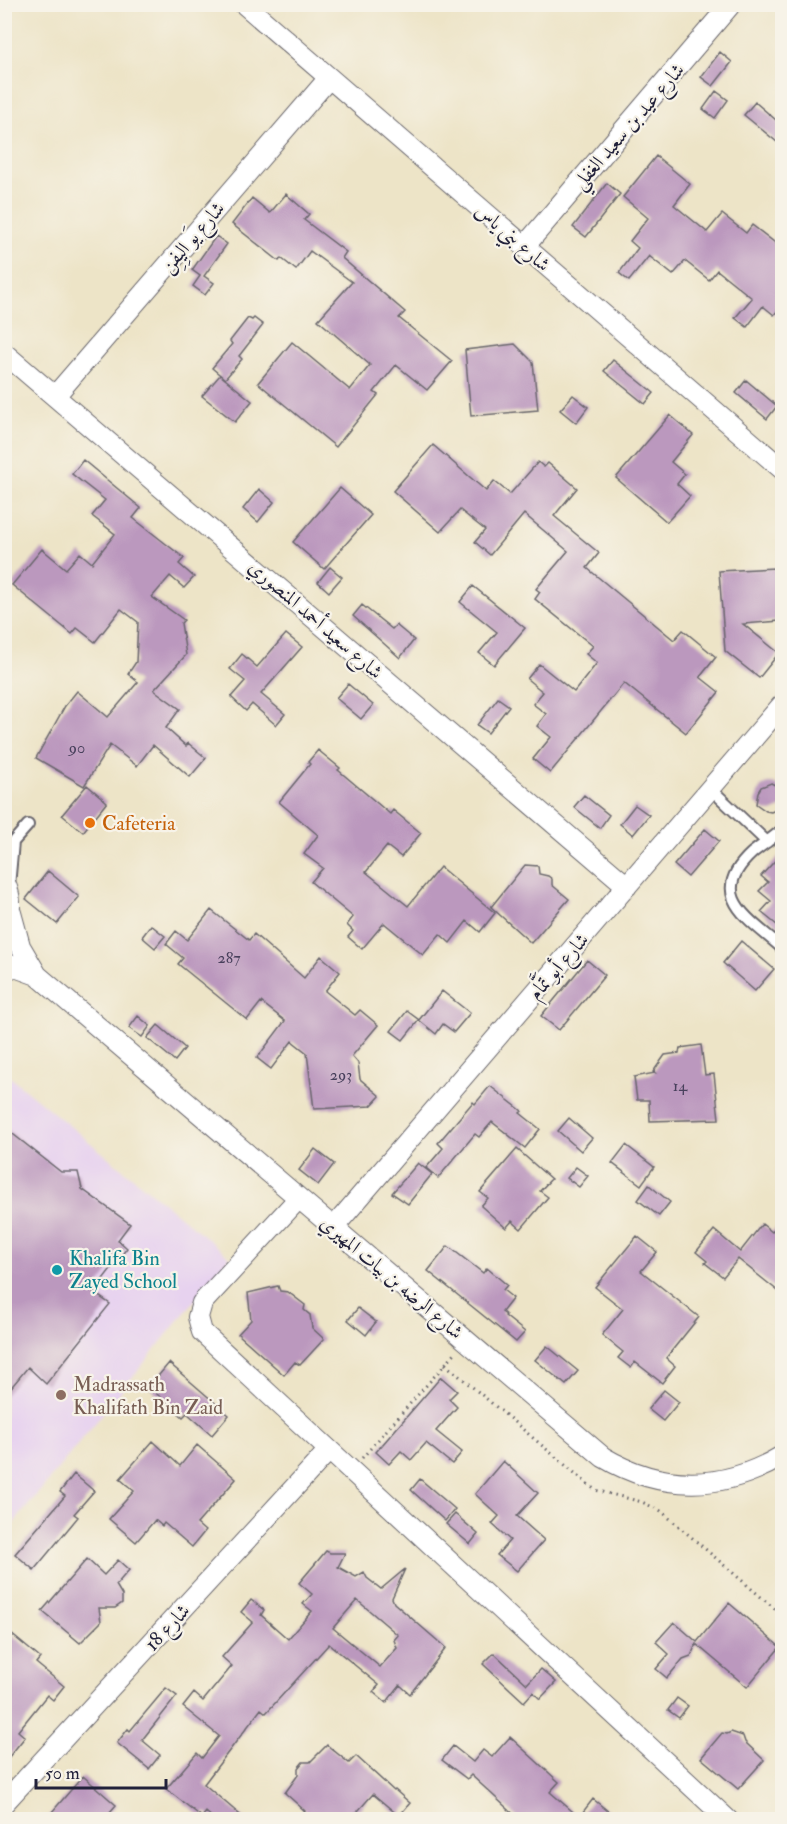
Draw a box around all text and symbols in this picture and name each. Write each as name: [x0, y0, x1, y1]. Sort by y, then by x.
street label: شارع عيد بن سعيد الغفلي: [567, 58, 695, 199]
street label: شارع يَو اليِفِن: [153, 195, 234, 281]
street label: شارع بني ياس: [467, 198, 555, 281]
street label: شارع سعيد أحمد المنصوري: [240, 553, 389, 688]
house number: 90: [68, 738, 85, 758]
place label: Cafeteria: [102, 811, 176, 836]
marker: Cafeteria: [83, 816, 97, 830]
street label: شارع أبو تَمَّام: [519, 924, 598, 1008]
house number: 287: [218, 948, 241, 968]
house number: 293: [330, 1065, 352, 1085]
house number: 14: [673, 1076, 689, 1096]
street label: شارع الرضه بن بيات المهيري: [312, 1210, 468, 1348]
place label: Khalifa Bin Zayed School: [69, 1246, 177, 1294]
marker: Khalifa Bin Zayed School: [50, 1263, 64, 1277]
place label: Madrassath Khalifath Bin Zaid: [73, 1372, 223, 1420]
marker: Madrassath Khalifath Bin Zaid: [54, 1388, 68, 1402]
street label: شارع 18: [139, 1599, 199, 1660]
scale bar: [36, 1752, 166, 1790]
text: 50 m: [45, 1762, 80, 1785]

